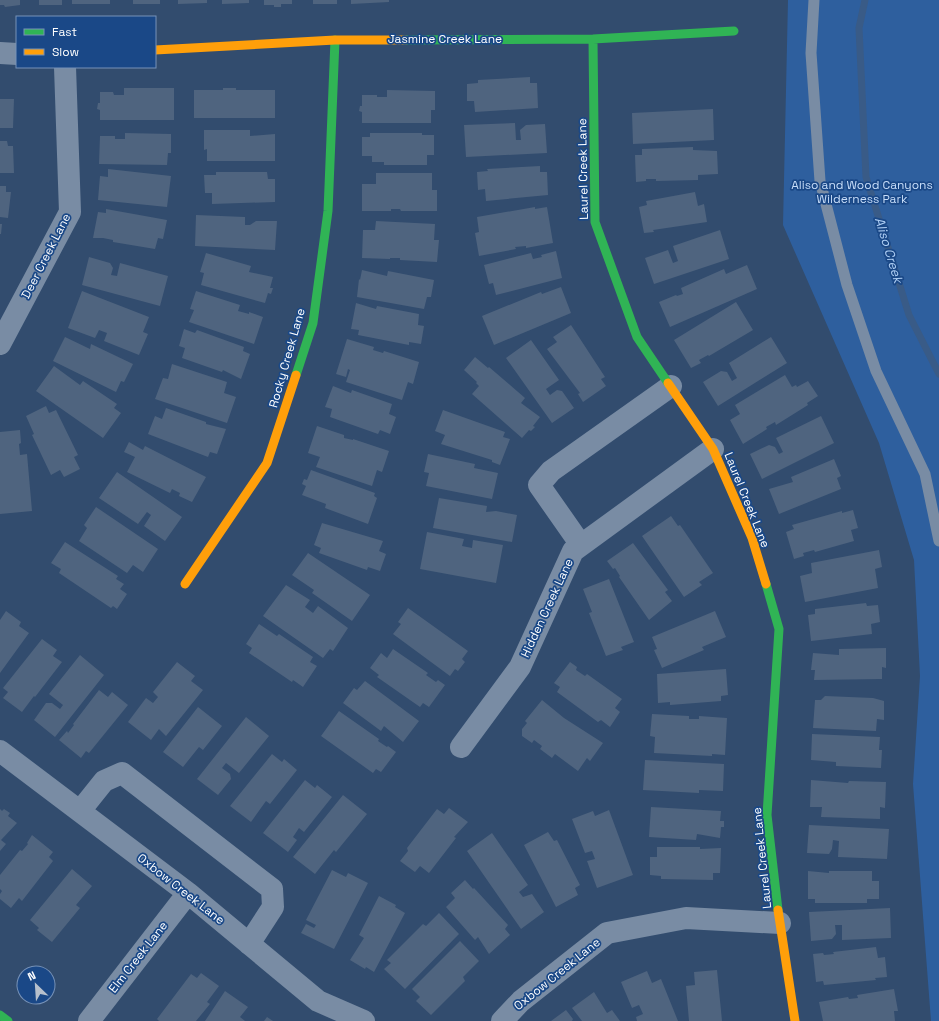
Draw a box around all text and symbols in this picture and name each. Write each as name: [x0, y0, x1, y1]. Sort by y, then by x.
legend: [16, 16, 156, 68]
text: Fast: [52, 24, 77, 40]
street label: Jasmine Creek Lane: [388, 31, 502, 47]
text: Slow: [52, 44, 79, 60]
street label: Laurel Creek Lane: [574, 118, 592, 220]
park label: Aliso and Wood Canyons Wilderness Park: [791, 177, 933, 207]
street label: Deer Creek Lane: [18, 211, 74, 301]
water label: Aliso Creek: [871, 215, 908, 287]
street label: Rocky Creek Lane: [265, 306, 309, 410]
street label: Laurel Creek Lane: [721, 450, 773, 550]
street label: Hidden Creek Lane: [517, 556, 577, 660]
street label: Laurel Creek Lane: [749, 807, 775, 909]
street label: Oxbow Creek Lane: [134, 850, 228, 928]
street label: Elm Creek Lane: [105, 918, 171, 996]
street label: Oxbow Creek Lane: [511, 934, 603, 1014]
north arrow: [16, 965, 56, 1005]
text: N: [25, 968, 38, 984]

